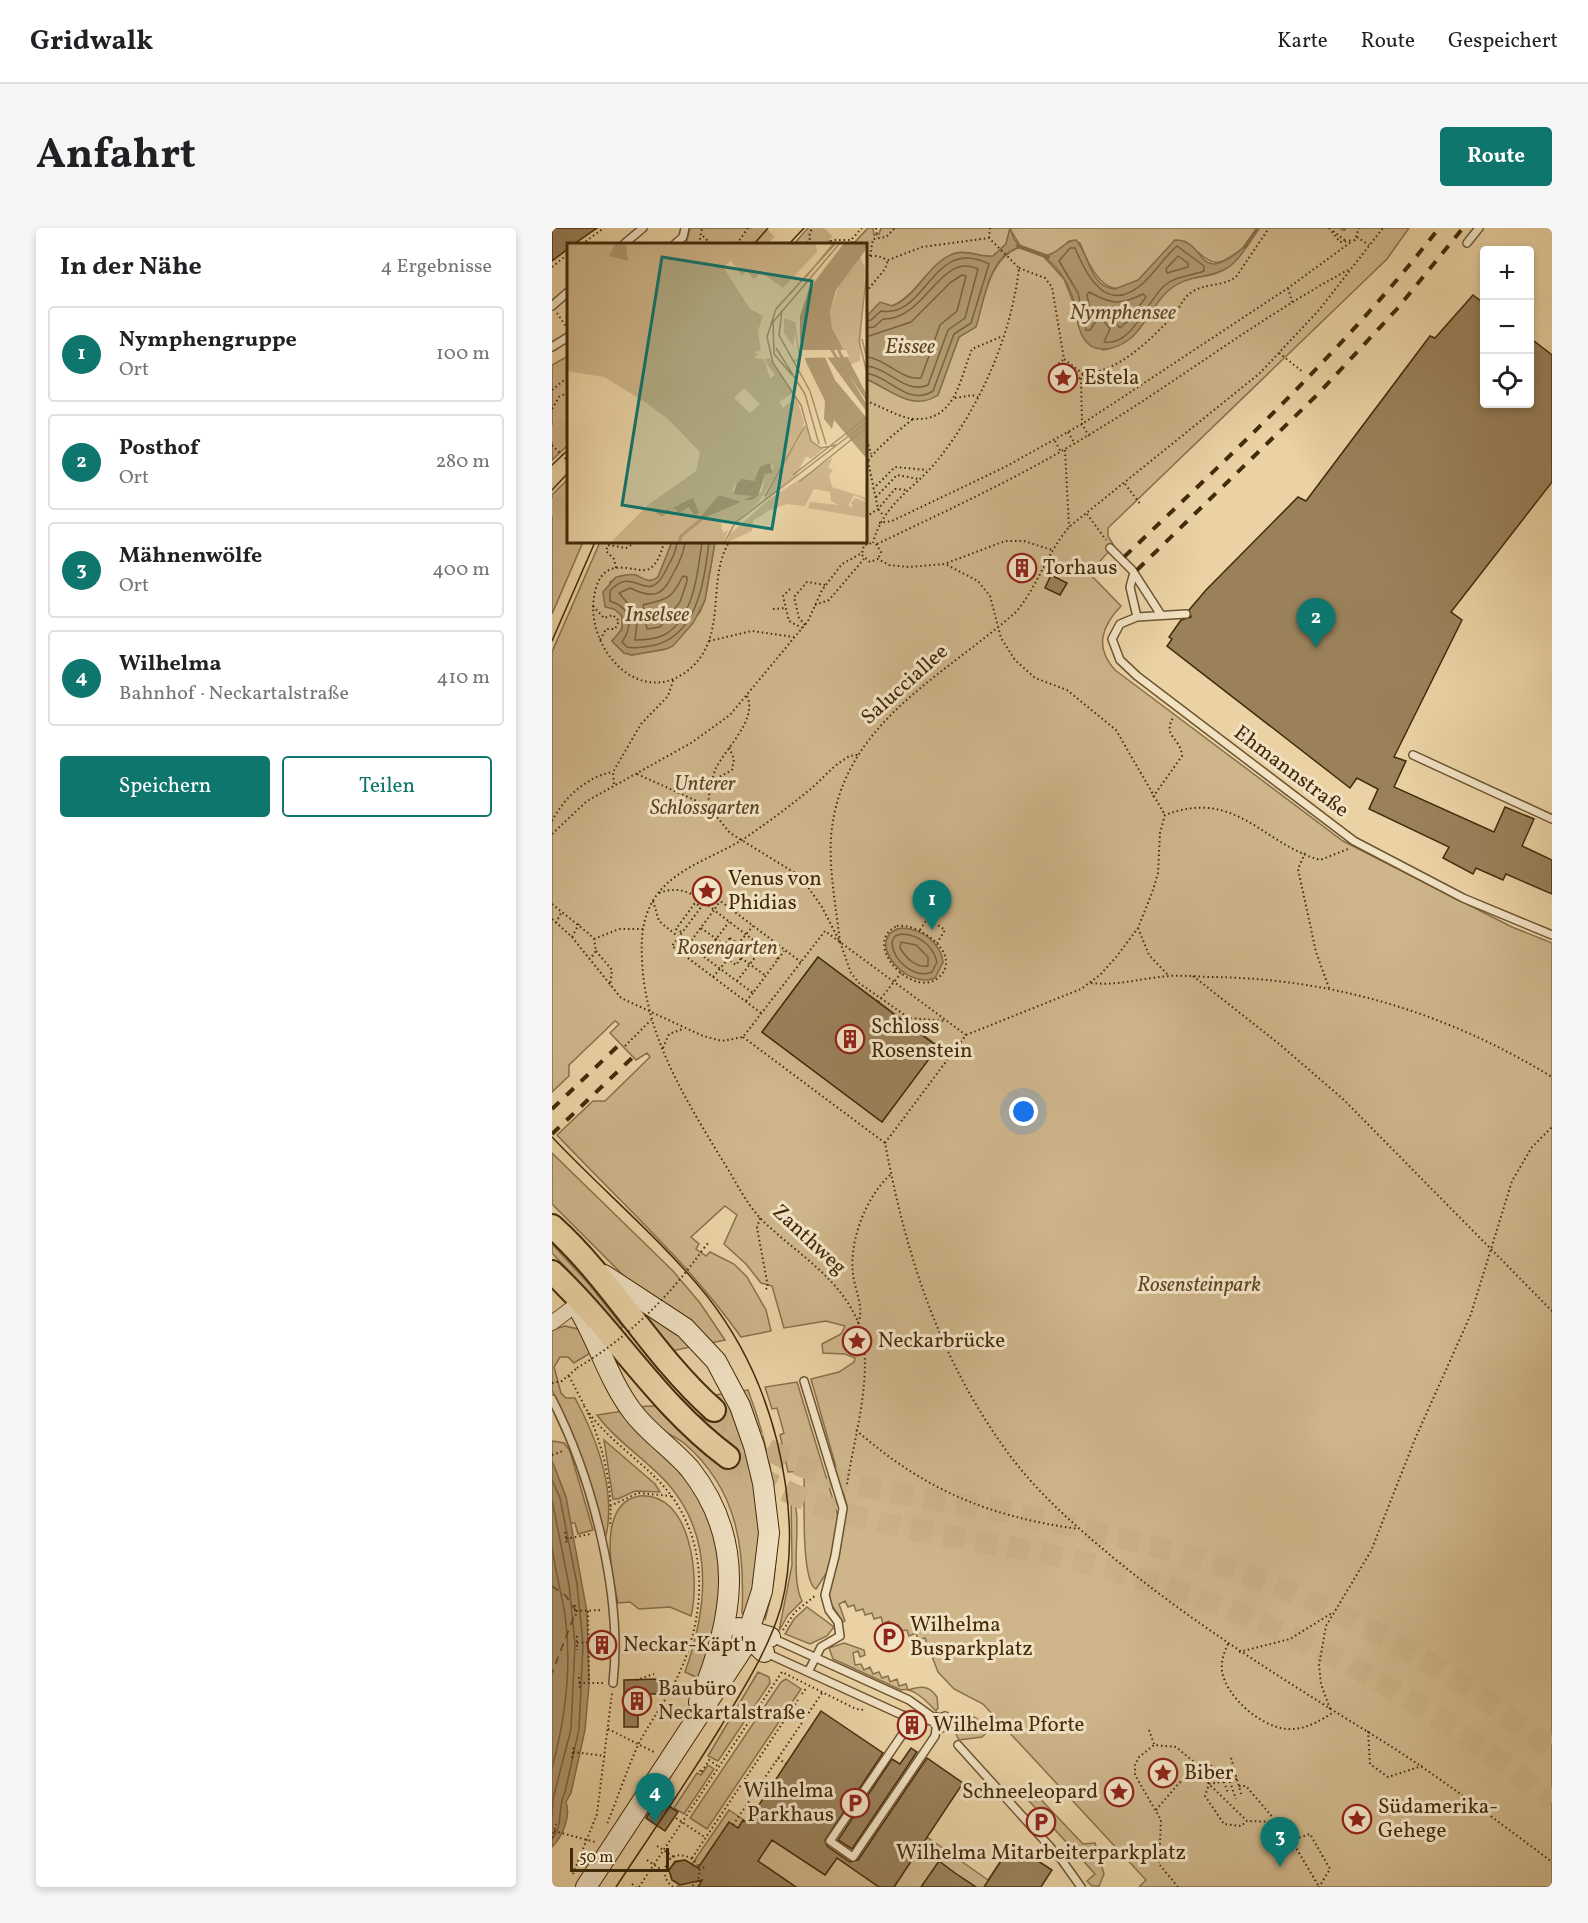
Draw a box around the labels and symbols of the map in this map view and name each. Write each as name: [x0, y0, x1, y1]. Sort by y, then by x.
inset map: [567, 243, 867, 543]
water label: Nymphensee: [1070, 298, 1176, 329]
water label: Eissee: [885, 332, 935, 363]
place icon: Estela: [1047, 362, 1079, 394]
place label: Estela: [1084, 364, 1139, 393]
building icon: Torhaus: [1006, 552, 1038, 584]
place label: Torhaus: [1043, 554, 1118, 583]
pin: 2: [1296, 598, 1335, 648]
water label: Inselsee: [625, 600, 689, 631]
street label: Salucciallee: [855, 638, 955, 732]
street label: Ehmannstraße: [1227, 719, 1355, 825]
park label: Unterer Schlossgarten: [650, 770, 760, 823]
place label: Venus von Phidias: [728, 865, 822, 918]
place icon: Venus von Phidias: [691, 875, 723, 907]
pin: 1: [912, 880, 952, 930]
park label: Rosengarten: [676, 934, 778, 963]
place label: Schloss Rosenstein: [871, 1013, 973, 1066]
building icon: Schloss Rosenstein: [834, 1023, 866, 1055]
your location: [1009, 1097, 1038, 1126]
street label: Zanthweg: [765, 1198, 853, 1282]
park label: Rosensteinpark: [1137, 1271, 1261, 1300]
place icon: Neckarbrücke: [841, 1325, 873, 1357]
place label: Neckarbrücke: [878, 1327, 1005, 1356]
place label: Wilhelma Busparkplatz: [910, 1611, 1033, 1664]
parking icon: Wilhelma Busparkplatz: [873, 1621, 905, 1653]
building icon: Neckar-Käpt'n: [586, 1629, 618, 1661]
place label: Neckar-Käpt'n: [623, 1631, 757, 1660]
place label: Baubüro Neckartalstraße: [658, 1675, 805, 1728]
building icon: Baubüro Neckartalstraße: [621, 1685, 653, 1717]
building icon: Wilhelma Pforte: [896, 1709, 928, 1741]
place label: Wilhelma Pforte: [933, 1711, 1085, 1740]
place icon: Biber: [1147, 1757, 1179, 1789]
place label: Biber: [1184, 1759, 1234, 1788]
pin: 4: [636, 1774, 674, 1823]
place icon: Schneeleopard: [1103, 1776, 1135, 1808]
place label: Wilhelma Parkhaus: [743, 1777, 834, 1830]
place label: Schneeleopard: [962, 1778, 1098, 1807]
parking icon: Wilhelma Parkhaus: [839, 1787, 871, 1819]
place label: Südamerika- Gehege: [1378, 1793, 1498, 1846]
place icon: Südamerika- Gehege: [1341, 1803, 1373, 1835]
parking icon: Wilhelma Mitarbeiterparkplatz: [1025, 1806, 1057, 1838]
pin: 3: [1260, 1818, 1300, 1867]
place label: Wilhelma Mitarbeiterparkplatz: [896, 1839, 1186, 1868]
scale bar: [570, 1845, 669, 1872]

